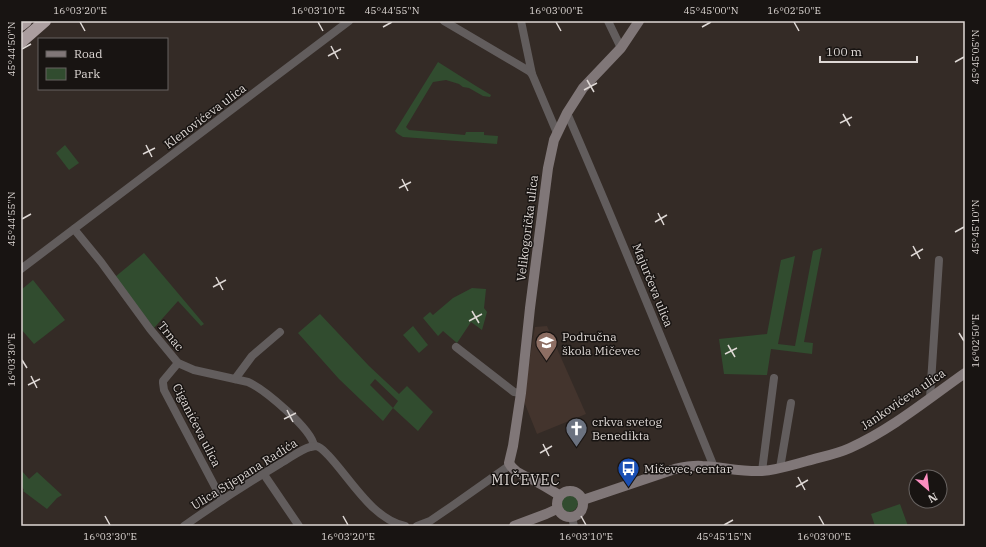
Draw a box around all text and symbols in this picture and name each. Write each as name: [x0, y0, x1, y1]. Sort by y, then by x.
text: 16°03'20"E: [53, 4, 107, 17]
text: 16°03'10"E: [291, 4, 345, 17]
text: 45°44'55"N: [365, 4, 420, 17]
text: 16°03'00"E: [529, 4, 583, 17]
text: 45°45'00"N: [684, 4, 739, 17]
text: 16°02'50"E: [767, 4, 821, 17]
text: 45°44'50"N: [5, 21, 18, 77]
text: 45°45'05"N: [969, 29, 982, 85]
legend: [38, 38, 168, 90]
scale bar: [820, 38, 917, 64]
text: 100 m: [826, 44, 862, 59]
text: Road: [74, 46, 103, 61]
text: Park: [74, 66, 100, 81]
street label: Klenovićeva ulica: [161, 80, 249, 152]
street label: Velikogorička ulica: [513, 173, 541, 282]
text: 45°44'55"N: [5, 191, 18, 247]
text: 45°45'10"N: [969, 199, 982, 255]
street label: Majurčeva ulica: [629, 241, 677, 329]
text: 16°02'50"E: [969, 314, 982, 368]
street label: Trnac: [155, 318, 187, 354]
place label: Područna škola Mičevec: [562, 329, 640, 358]
school or university icon: Područna škola Mičevec: [533, 330, 559, 363]
text: 16°03'30"E: [5, 333, 18, 387]
street label: Jankovićeva ulica: [858, 365, 949, 433]
street label: Ciganićeva ulica: [170, 381, 225, 470]
place label: crkva svetog Benedikta: [592, 414, 663, 443]
church icon: crkva svetog Benedikta: [564, 415, 590, 448]
street label: Ulica Stjepana Radića: [188, 435, 300, 513]
bus stop icon: Mičevec, centar: [616, 455, 642, 488]
place label: Mičevec, centar: [644, 461, 732, 476]
north arrow: [908, 469, 948, 509]
district label: MIČEVEC: [491, 470, 561, 489]
text: N: [925, 490, 940, 506]
text: 16°03'30"E: [83, 530, 137, 543]
text: 16°03'20"E: [321, 530, 375, 543]
text: 16°03'10"E: [559, 530, 613, 543]
text: 45°45'15"N: [697, 530, 752, 543]
text: 16°03'00"E: [797, 530, 851, 543]

